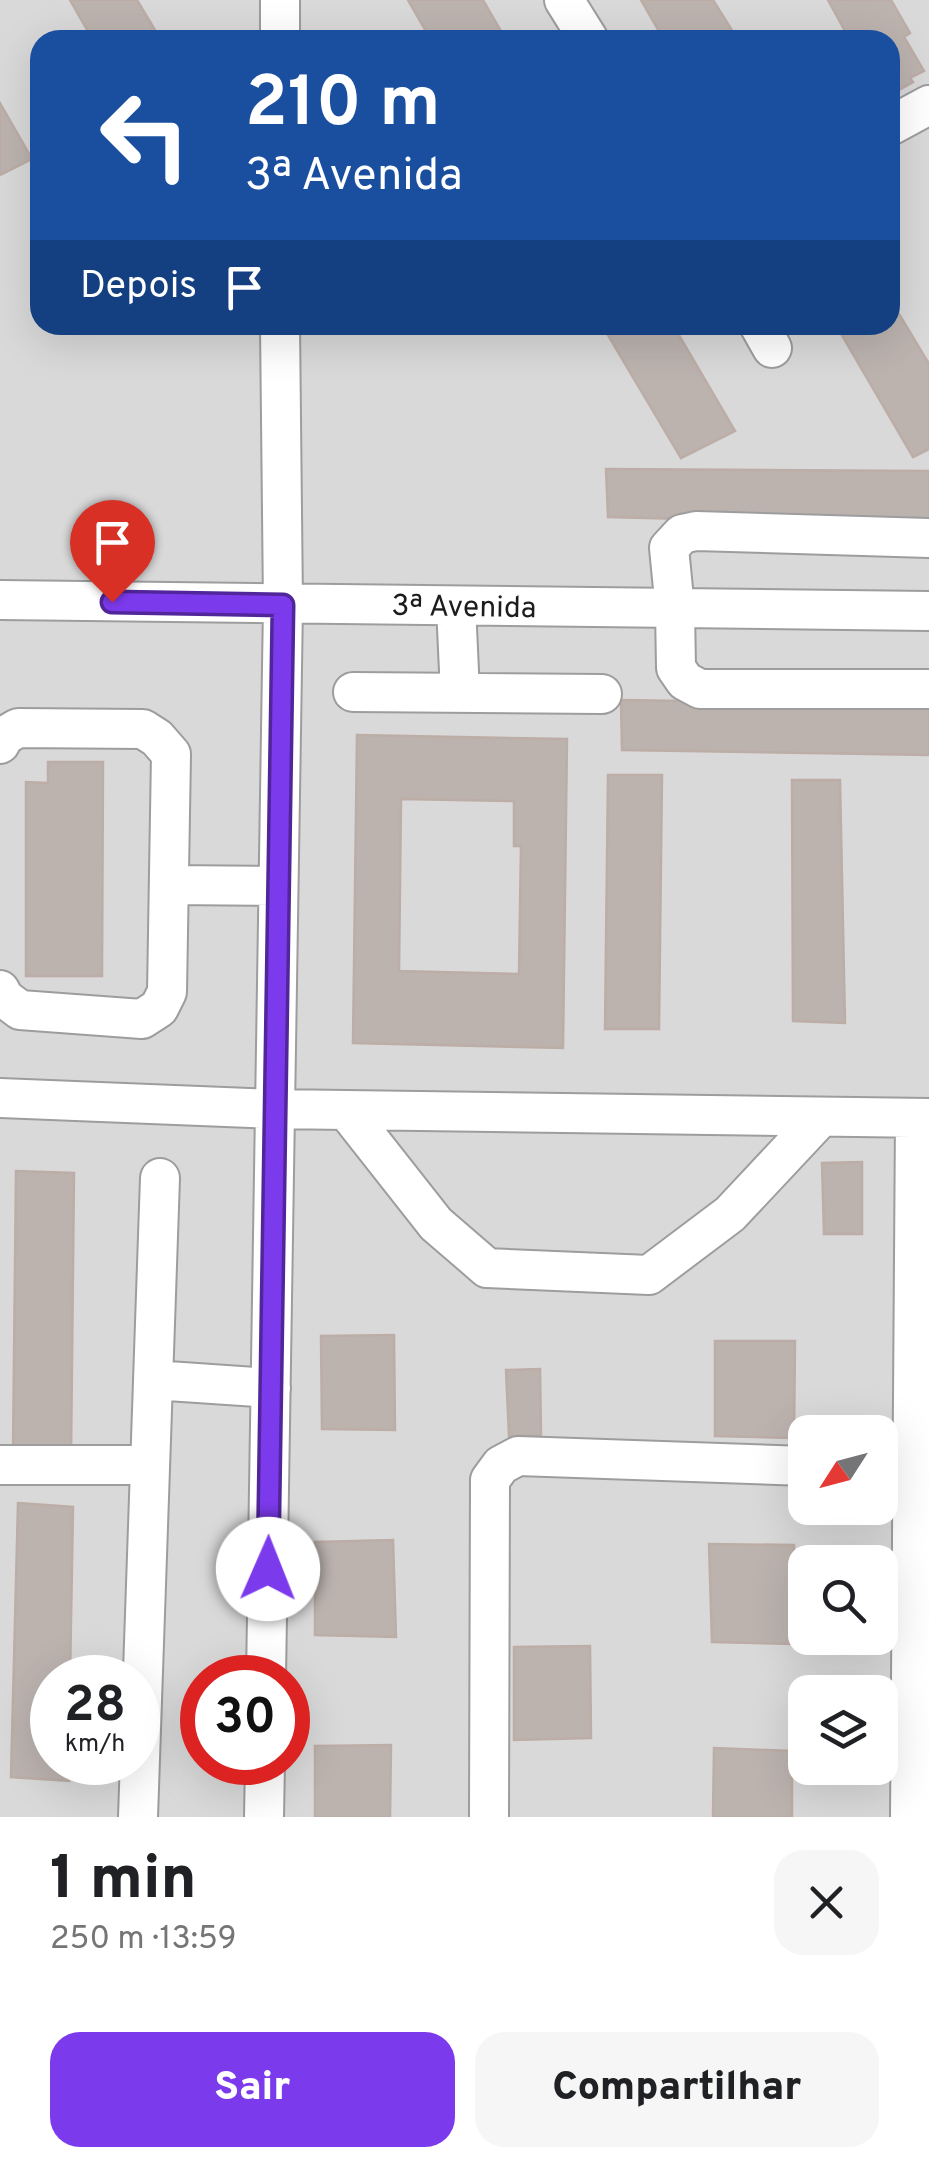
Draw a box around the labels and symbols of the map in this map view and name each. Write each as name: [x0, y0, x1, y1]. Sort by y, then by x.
pin: [70, 500, 155, 603]
street label: 3ª Avenida: [391, 589, 537, 628]
north arrow: [788, 1415, 898, 1525]
position arrow: [216, 1517, 320, 1621]
speed limit sign: 30: [180, 1655, 310, 1785]

